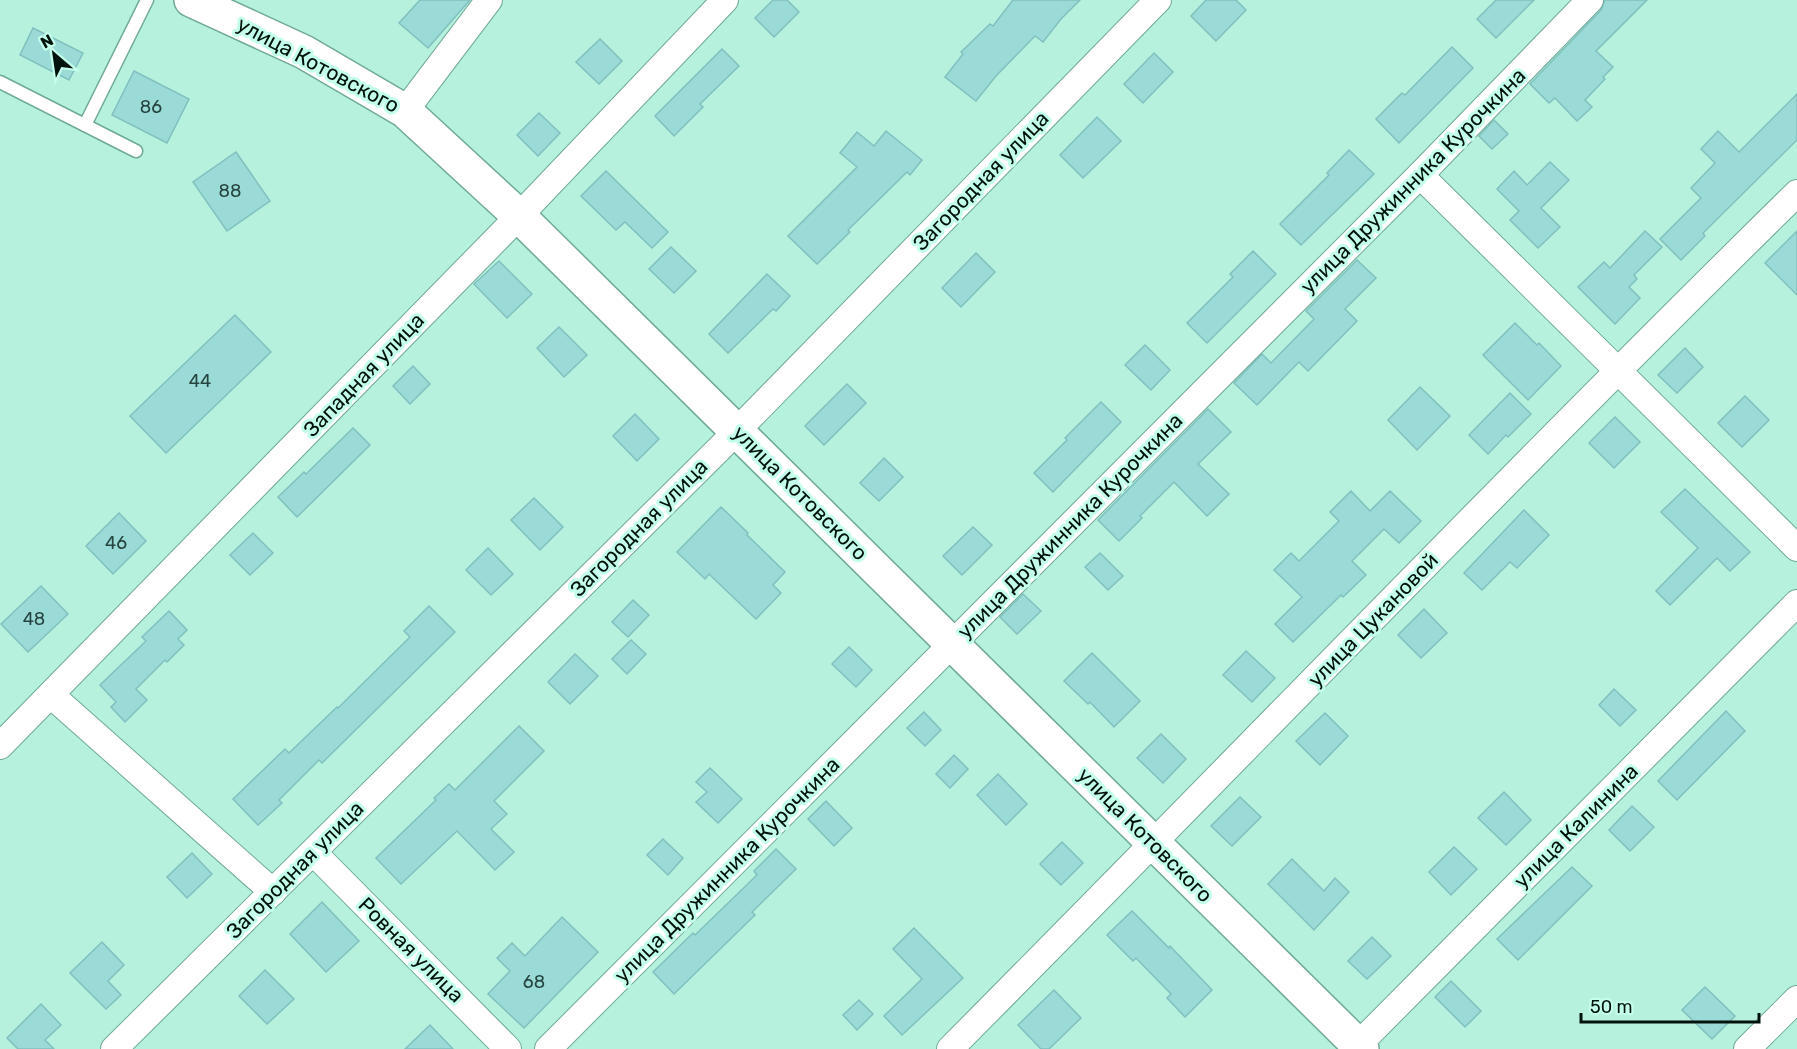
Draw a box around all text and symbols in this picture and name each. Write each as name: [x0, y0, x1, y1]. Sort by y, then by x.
street label: улица Котовского: [233, 11, 404, 118]
north arrow: [24, 24, 84, 84]
text: N: [37, 30, 57, 52]
street label: улица Дружинника Курочкина: [1295, 63, 1531, 299]
house number: 86: [140, 96, 162, 118]
street label: Загородная улица: [908, 106, 1054, 256]
house number: 88: [219, 180, 241, 202]
street label: Западная улица: [298, 307, 429, 442]
house number: 44: [189, 370, 211, 392]
street label: улица Дружинника Курочкина: [952, 408, 1188, 644]
street label: улица Котовского: [728, 420, 873, 565]
street label: Загородная улица: [565, 454, 713, 602]
house number: 46: [105, 532, 127, 554]
street label: улица Цукановой: [1302, 547, 1443, 692]
house number: 48: [23, 608, 45, 630]
street label: улица Дружинника Курочкина: [609, 752, 845, 988]
street label: улица Калинина: [1508, 758, 1643, 893]
street label: улица Котовского: [1073, 762, 1218, 907]
street label: Загородная улица: [221, 796, 369, 944]
street label: Ровная улица: [353, 892, 469, 1008]
house number: 68: [523, 971, 545, 993]
scale bar: [1581, 986, 1760, 1024]
text: 50 m: [1590, 996, 1633, 1018]

